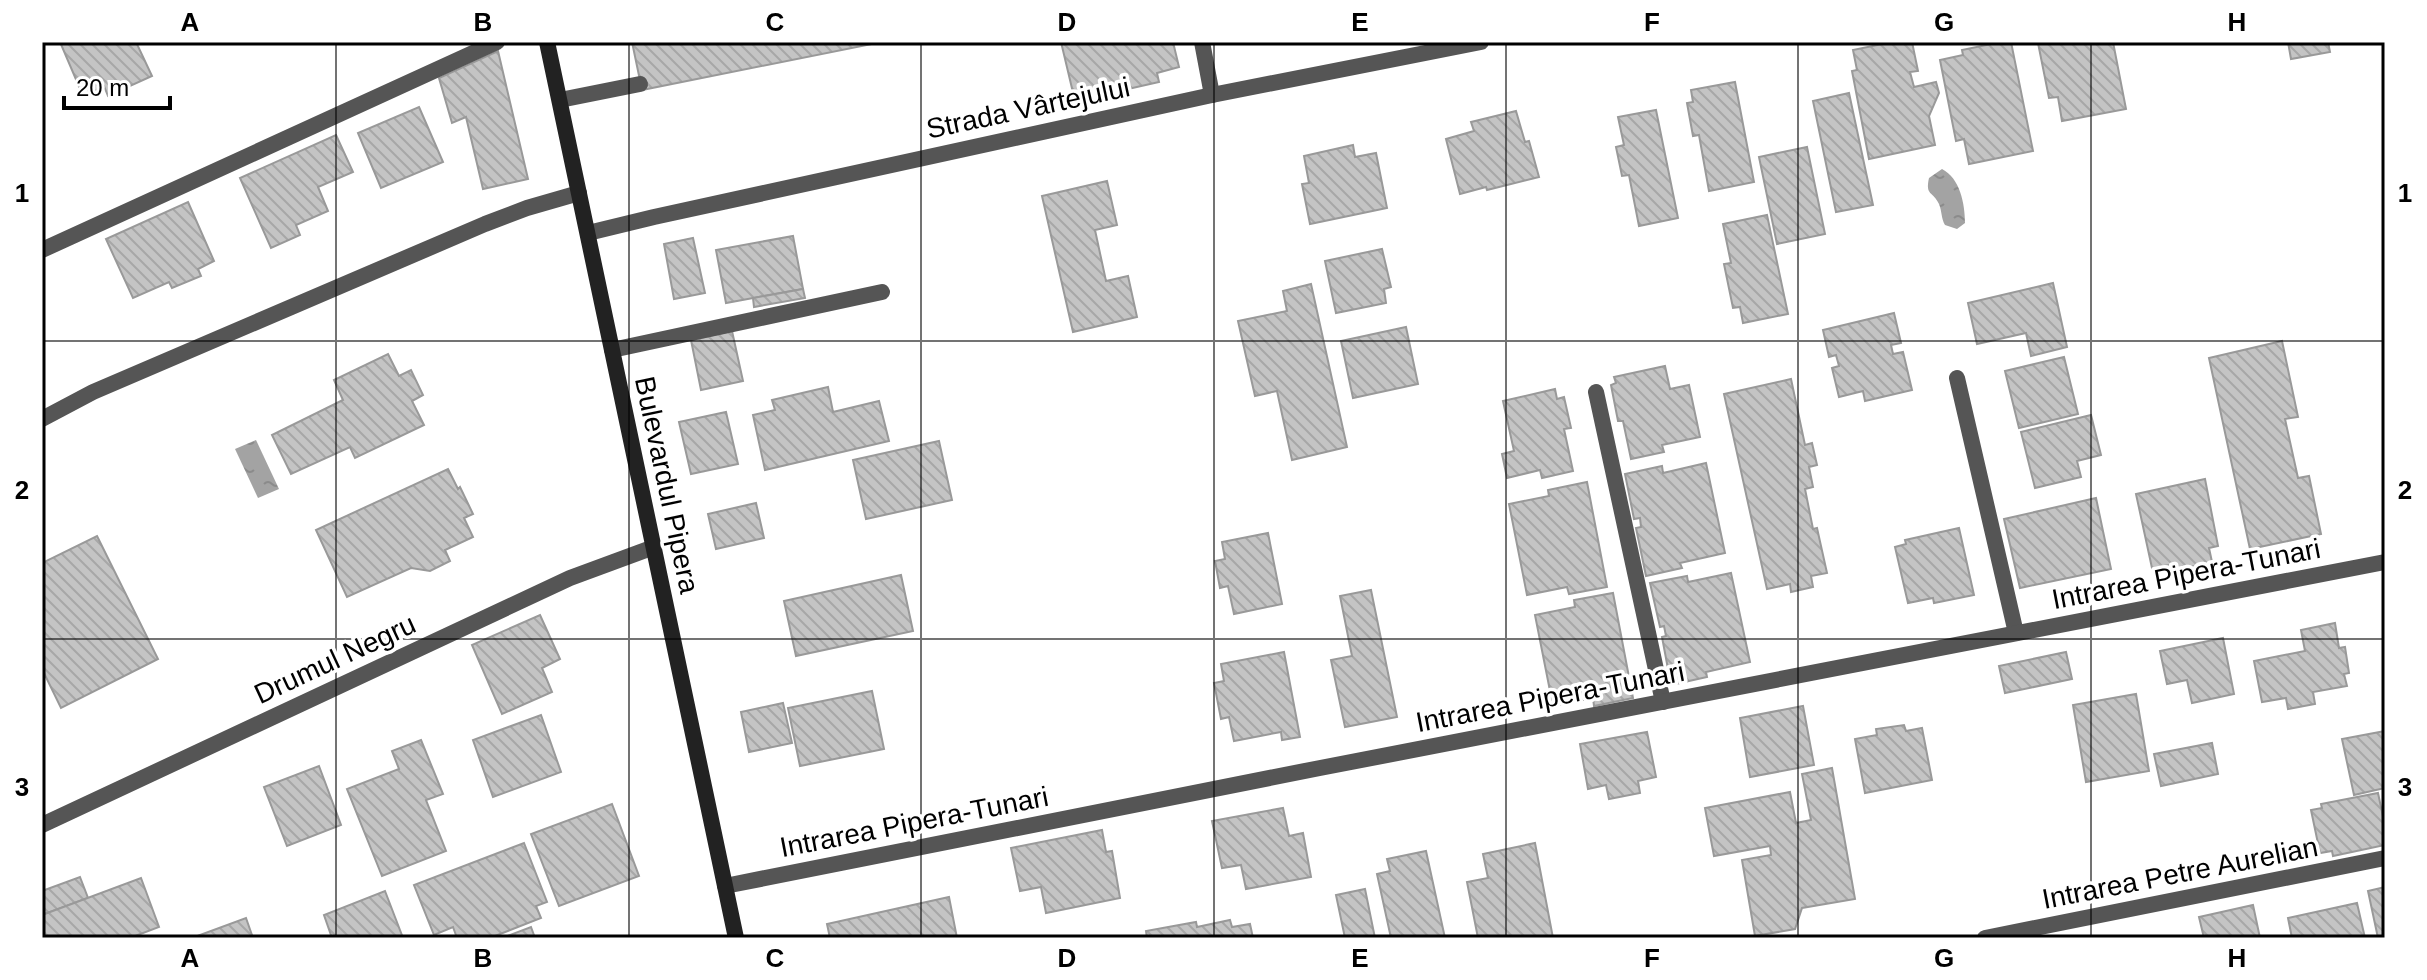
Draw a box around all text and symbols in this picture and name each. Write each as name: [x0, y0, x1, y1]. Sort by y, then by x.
text: A: [181, 7, 200, 37]
text: B: [474, 7, 492, 37]
text: C: [766, 7, 785, 37]
text: D: [1058, 7, 1076, 37]
text: E: [1351, 7, 1369, 37]
text: F: [1644, 7, 1660, 37]
text: G: [1934, 7, 1954, 37]
text: H: [2228, 7, 2246, 37]
scale bar: [64, 60, 170, 110]
street label: Strada Vârtejului: [924, 71, 1132, 145]
text: 20 m: [76, 74, 129, 101]
text: 1: [15, 178, 29, 208]
text: 1: [2398, 178, 2412, 208]
street label: Bulevardul Pipera: [629, 374, 705, 597]
text: 2: [15, 475, 29, 505]
text: 2: [2398, 475, 2412, 505]
street label: Intrarea Pipera-Tunari: [2049, 533, 2323, 615]
street label: Drumul Negru: [249, 608, 421, 710]
street label: Intrarea Pipera-Tunari: [1413, 656, 1687, 738]
text: 3: [15, 772, 29, 802]
text: 3: [2398, 772, 2412, 802]
street label: Intrarea Pipera-Tunari: [777, 781, 1051, 863]
street label: Intrarea Petre Aurelian: [2040, 831, 2320, 915]
text: A: [181, 943, 200, 973]
text: B: [474, 943, 492, 973]
text: C: [766, 943, 785, 973]
text: D: [1058, 943, 1076, 973]
text: E: [1351, 943, 1369, 973]
text: F: [1644, 943, 1660, 973]
text: G: [1934, 943, 1954, 973]
text: H: [2228, 943, 2246, 973]

